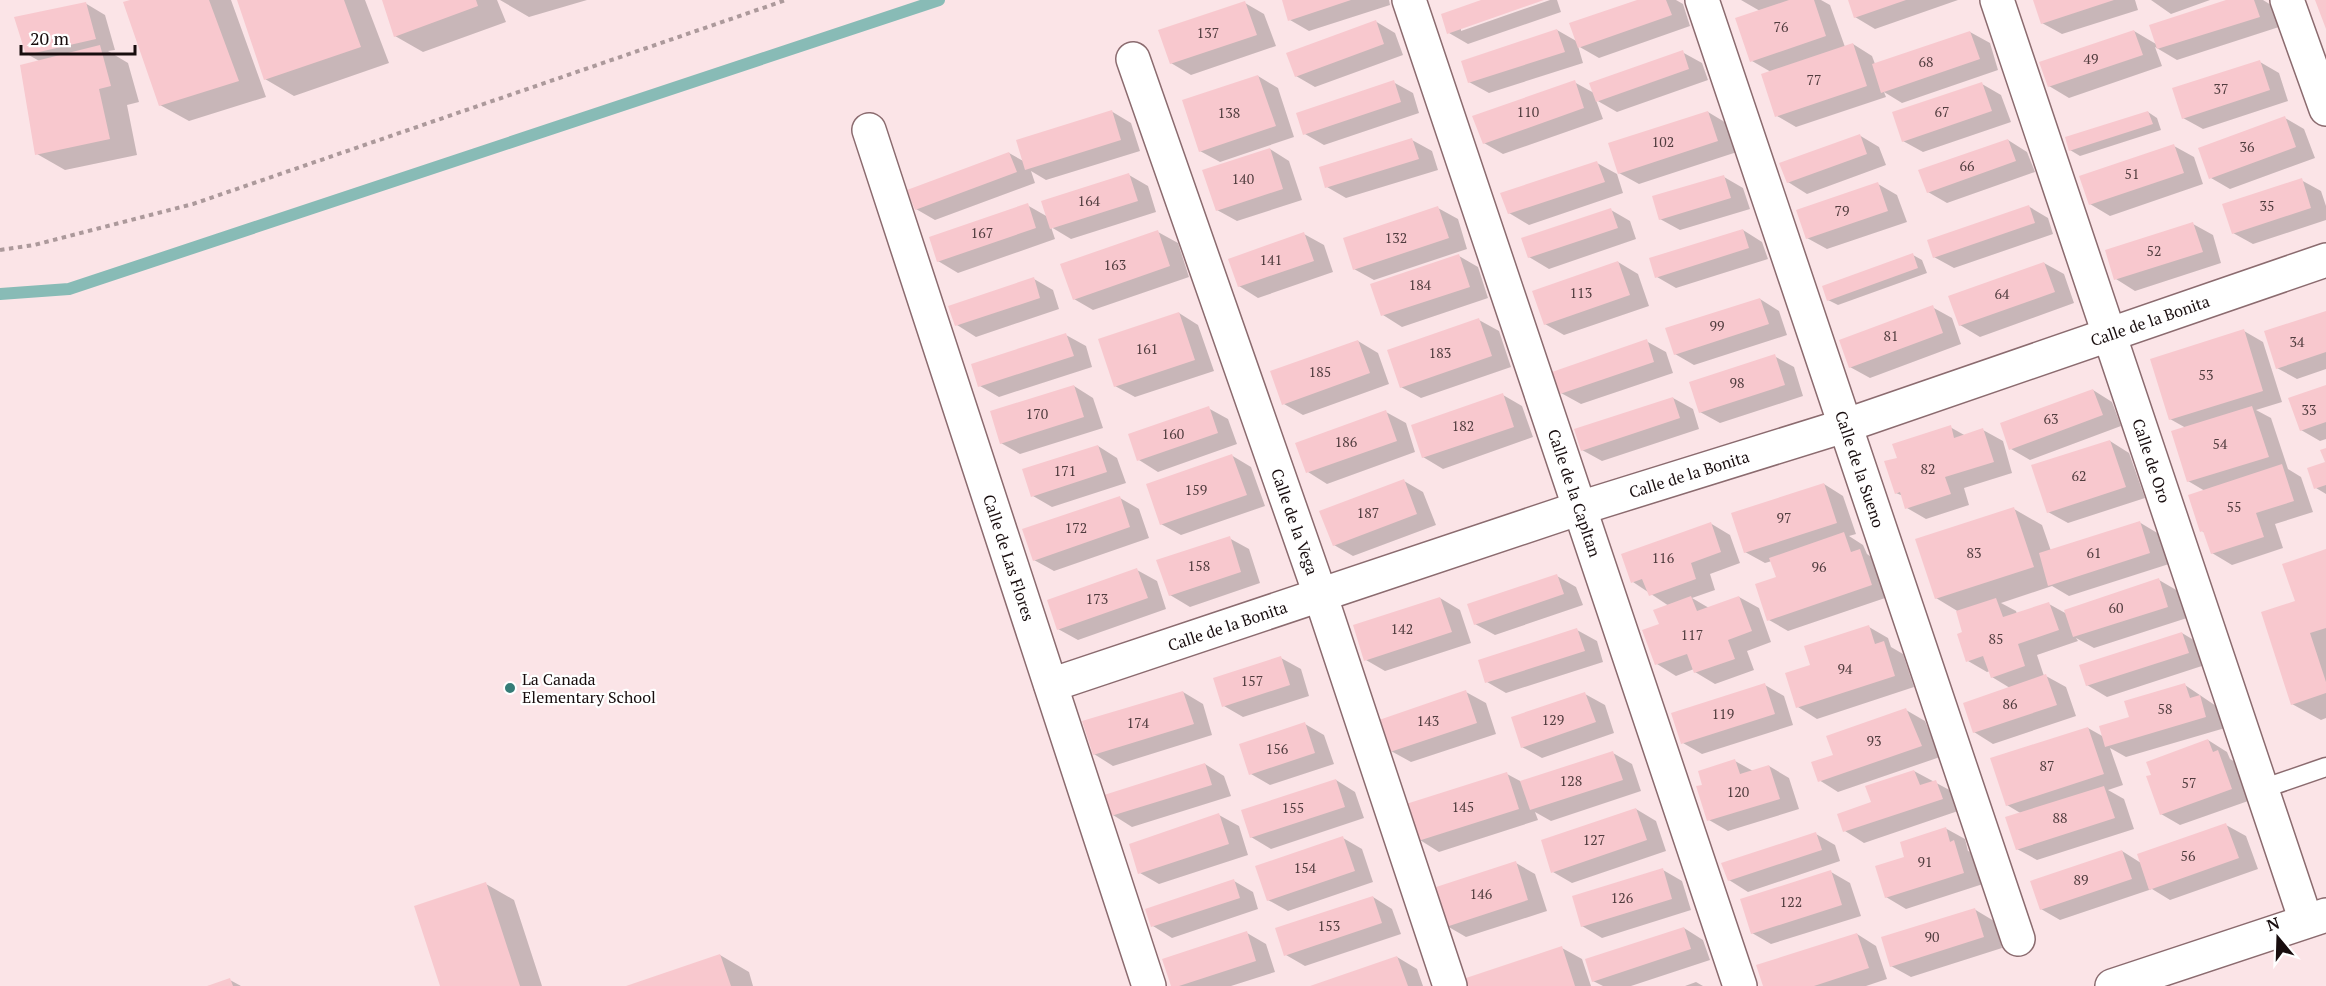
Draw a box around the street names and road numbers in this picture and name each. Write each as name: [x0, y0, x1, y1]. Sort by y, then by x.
street label: Calle de la Bonita: [2088, 290, 2213, 351]
street label: Calle de la Sueno: [1830, 408, 1890, 531]
street label: Calle de Oro: [2127, 416, 2176, 506]
street label: Calle de la Capltan: [1543, 426, 1606, 560]
street label: Calle de la Bonita: [1626, 445, 1752, 503]
street label: Calle de la Vega: [1266, 465, 1323, 578]
street label: Calle de Las Flores: [978, 491, 1040, 624]
street label: Calle de la Bonita: [1165, 596, 1290, 656]

